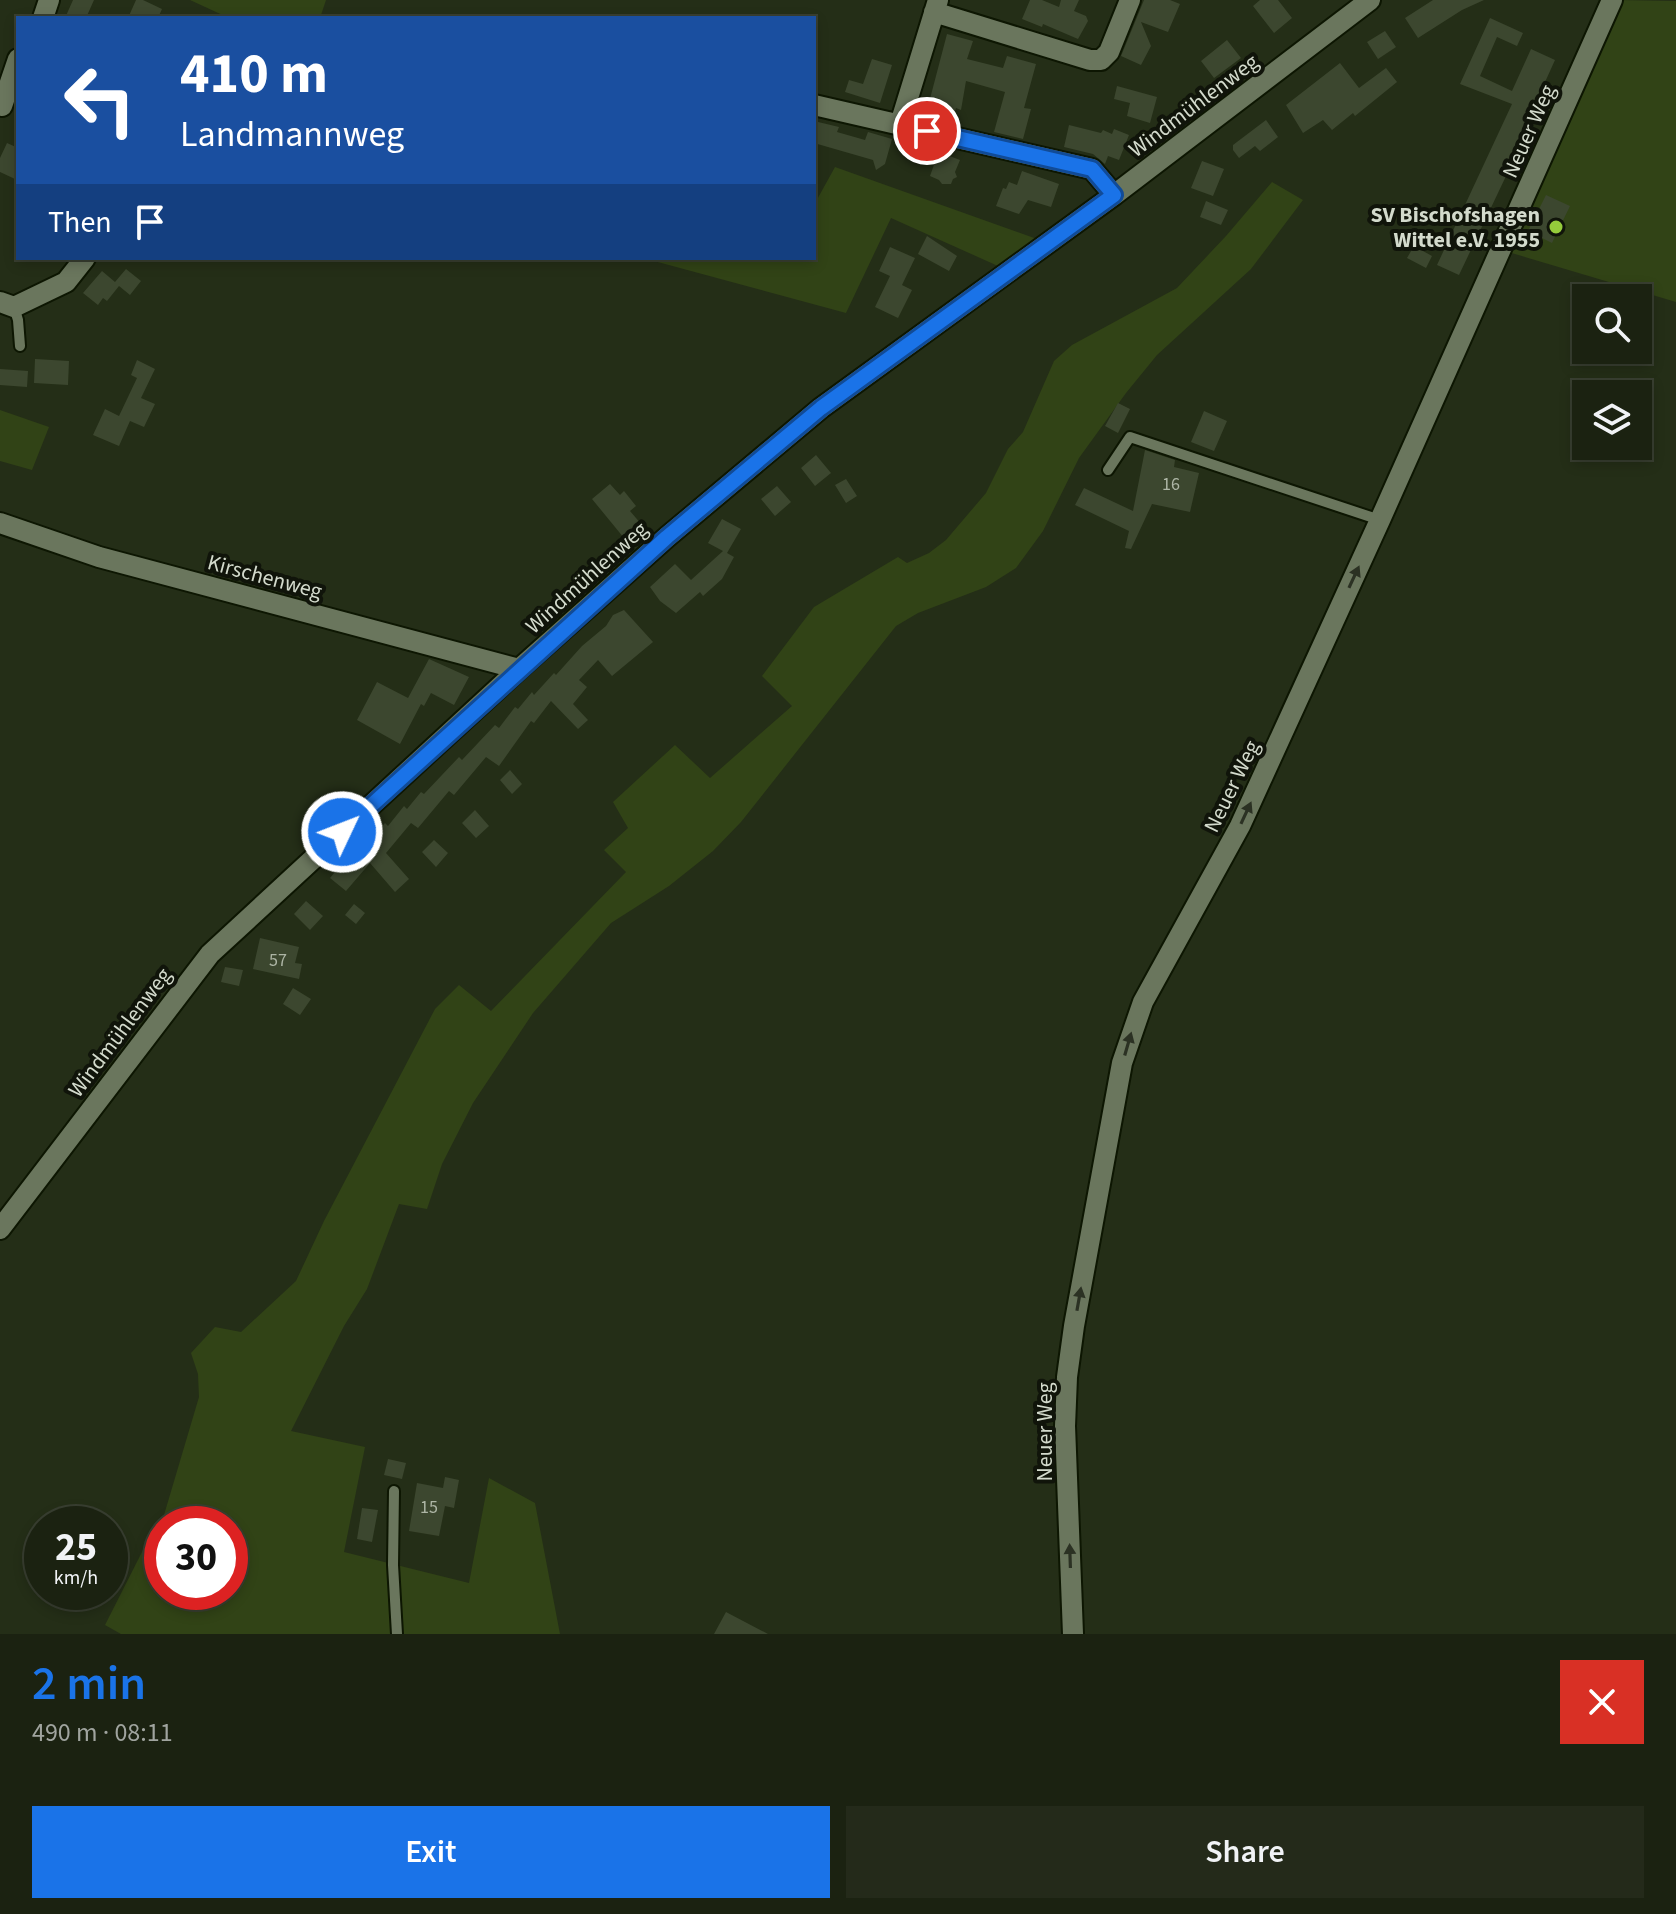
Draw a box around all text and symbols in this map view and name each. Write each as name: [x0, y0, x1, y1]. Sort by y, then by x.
text: 410 m: [180, 35, 328, 114]
street label: Windmühlenweg: [1122, 46, 1265, 165]
icon: left: [48, 48, 152, 152]
street label: Neuer Weg: [1494, 80, 1564, 183]
pin: [893, 97, 961, 165]
text: Landmannweg: [180, 109, 404, 160]
icon: arrive: [905, 109, 949, 153]
place label: SV Bischofshagen Wittel e.V. 1955: [1370, 199, 1540, 256]
icon: arrive: [128, 200, 172, 244]
text: Then: [48, 201, 112, 244]
marker: SV Bischofshagen Wittel e.V. 1955: [1547, 218, 1565, 236]
map controls: [1572, 284, 1652, 460]
button: search: [1572, 284, 1652, 364]
button: layers: [1572, 380, 1652, 460]
house number: 16: [1162, 472, 1180, 497]
street label: Windmühlenweg: [518, 514, 655, 642]
street label: Kirschenweg: [204, 546, 326, 608]
one-way arrow: [1347, 565, 1361, 588]
street label: Neuer Weg: [1196, 735, 1268, 838]
position arrow: [300, 790, 384, 874]
one-way arrow: [1239, 801, 1253, 825]
house number: 57: [269, 948, 287, 973]
street label: Windmühlenweg: [60, 961, 179, 1104]
one-way arrow: [1122, 1032, 1135, 1056]
one-way arrow: [1073, 1287, 1085, 1312]
street label: Neuer Weg: [1029, 1382, 1061, 1482]
house number: 15: [420, 1495, 438, 1520]
speed limit sign: 30: [144, 1506, 248, 1610]
text: 25: [55, 1519, 97, 1576]
one-way arrow: [1064, 1543, 1077, 1568]
text: km/h: [54, 1564, 98, 1592]
text: 2 min: [32, 1650, 146, 1718]
button: close: [1560, 1660, 1644, 1744]
text: 490 m · 08:11: [32, 1714, 173, 1751]
button: Exit: [32, 1806, 830, 1898]
button: Share: [846, 1806, 1644, 1898]

